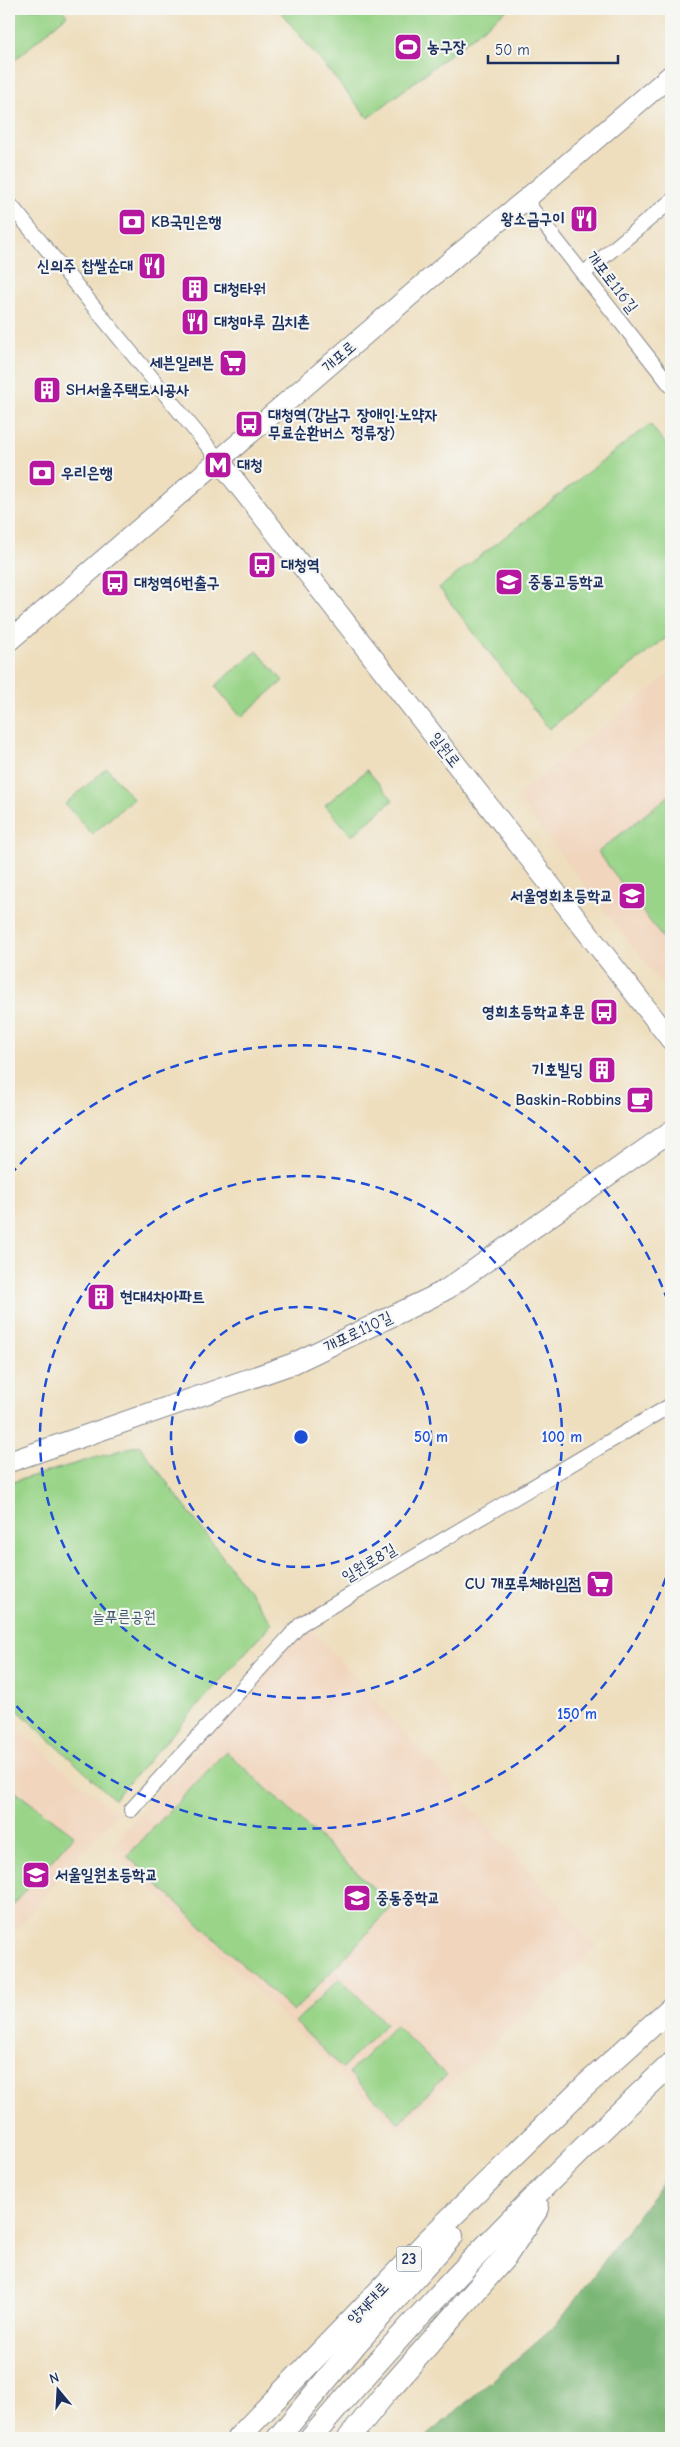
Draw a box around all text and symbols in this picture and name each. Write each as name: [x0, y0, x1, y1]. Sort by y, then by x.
sports icon: 농구장: [393, 32, 423, 62]
scale bar: [488, 32, 618, 64]
place label: 농구장: [427, 38, 466, 56]
text: 50 m: [495, 41, 530, 59]
restaurant icon: 왕소금구이: [569, 204, 599, 234]
bank icon: KB국민은행: [117, 207, 147, 237]
place label: 왕소금구이: [501, 210, 565, 228]
place label: KB국민은행: [151, 213, 221, 231]
street label: 개포로116길: [582, 248, 642, 316]
restaurant icon: 신의주 찹쌀순대: [137, 251, 167, 281]
place label: 신의주 찹쌀순대: [37, 257, 133, 275]
building icon: 대청타워: [180, 274, 210, 304]
place label: 대청타워: [214, 280, 266, 298]
restaurant icon: 대청마루 김치촌: [180, 307, 210, 337]
place label: 대청마루 김치촌: [214, 313, 310, 331]
street label: 개포로: [319, 338, 359, 376]
supermarket icon: 세븐일레븐: [218, 348, 248, 378]
place label: 세븐일레븐: [150, 354, 214, 372]
building icon: SH서울주택도시공사: [32, 375, 62, 405]
place label: SH서울주택도시공사: [66, 381, 189, 399]
place label: 대청역(강남구 장애인·노약자 무료순환버스 정류장): [268, 406, 437, 442]
bus stop icon: 대청역(강남구 장애인·노약자 무료순환버스 정류장): [234, 409, 264, 439]
metro station icon: 대청: [203, 450, 233, 480]
place label: 대청: [237, 456, 263, 474]
bank icon: 우리은행: [27, 458, 57, 488]
place label: 우리은행: [61, 464, 113, 482]
bus stop icon: 대청역: [247, 550, 277, 580]
place label: 대청역: [281, 556, 320, 574]
school or university icon: 중동고등학교: [494, 567, 524, 597]
bus stop icon: 대청역6번출구: [100, 568, 130, 598]
place label: 중동고등학교: [528, 573, 605, 591]
place label: 대청역6번출구: [134, 574, 220, 592]
street label: 일원로: [426, 729, 464, 771]
school or university icon: 서울영희초등학교: [617, 881, 647, 911]
place label: 서울영희초등학교: [510, 887, 613, 905]
bus stop icon: 영희초등학교후문: [589, 997, 619, 1027]
place label: 영희초등학교후문: [482, 1003, 585, 1021]
building icon: 기호빌딩: [587, 1055, 617, 1085]
place label: 기호빌딩: [532, 1061, 583, 1079]
cafe icon: Baskin-Robbins: [625, 1085, 655, 1115]
place label: Baskin-Robbins: [516, 1091, 621, 1109]
building icon: 현대4차아파트: [86, 1282, 116, 1312]
place label: 현대4차아파트: [120, 1288, 205, 1306]
street label: 개포로110길: [321, 1308, 395, 1356]
centre of rings: [292, 1428, 310, 1446]
text: 50 m: [414, 1428, 448, 1446]
text: 100 m: [542, 1428, 582, 1446]
street label: 일원로8길: [339, 1540, 399, 1586]
supermarket icon: CU 개포루체하임점: [585, 1569, 615, 1599]
place label: CU 개포루체하임점: [465, 1575, 581, 1593]
park label: 늘푸른공원: [92, 1608, 156, 1626]
text: 150 m: [557, 1705, 597, 1723]
school or university icon: 서울일원초등학교: [21, 1860, 51, 1890]
place label: 서울일원초등학교: [55, 1866, 158, 1884]
school or university icon: 중동중학교: [342, 1883, 372, 1913]
place label: 중동중학교: [376, 1889, 440, 1907]
road number: 23: [396, 2246, 422, 2272]
street label: 양재대로: [344, 2278, 392, 2328]
north arrow: [32, 2364, 82, 2414]
text: N: [47, 2369, 61, 2388]

